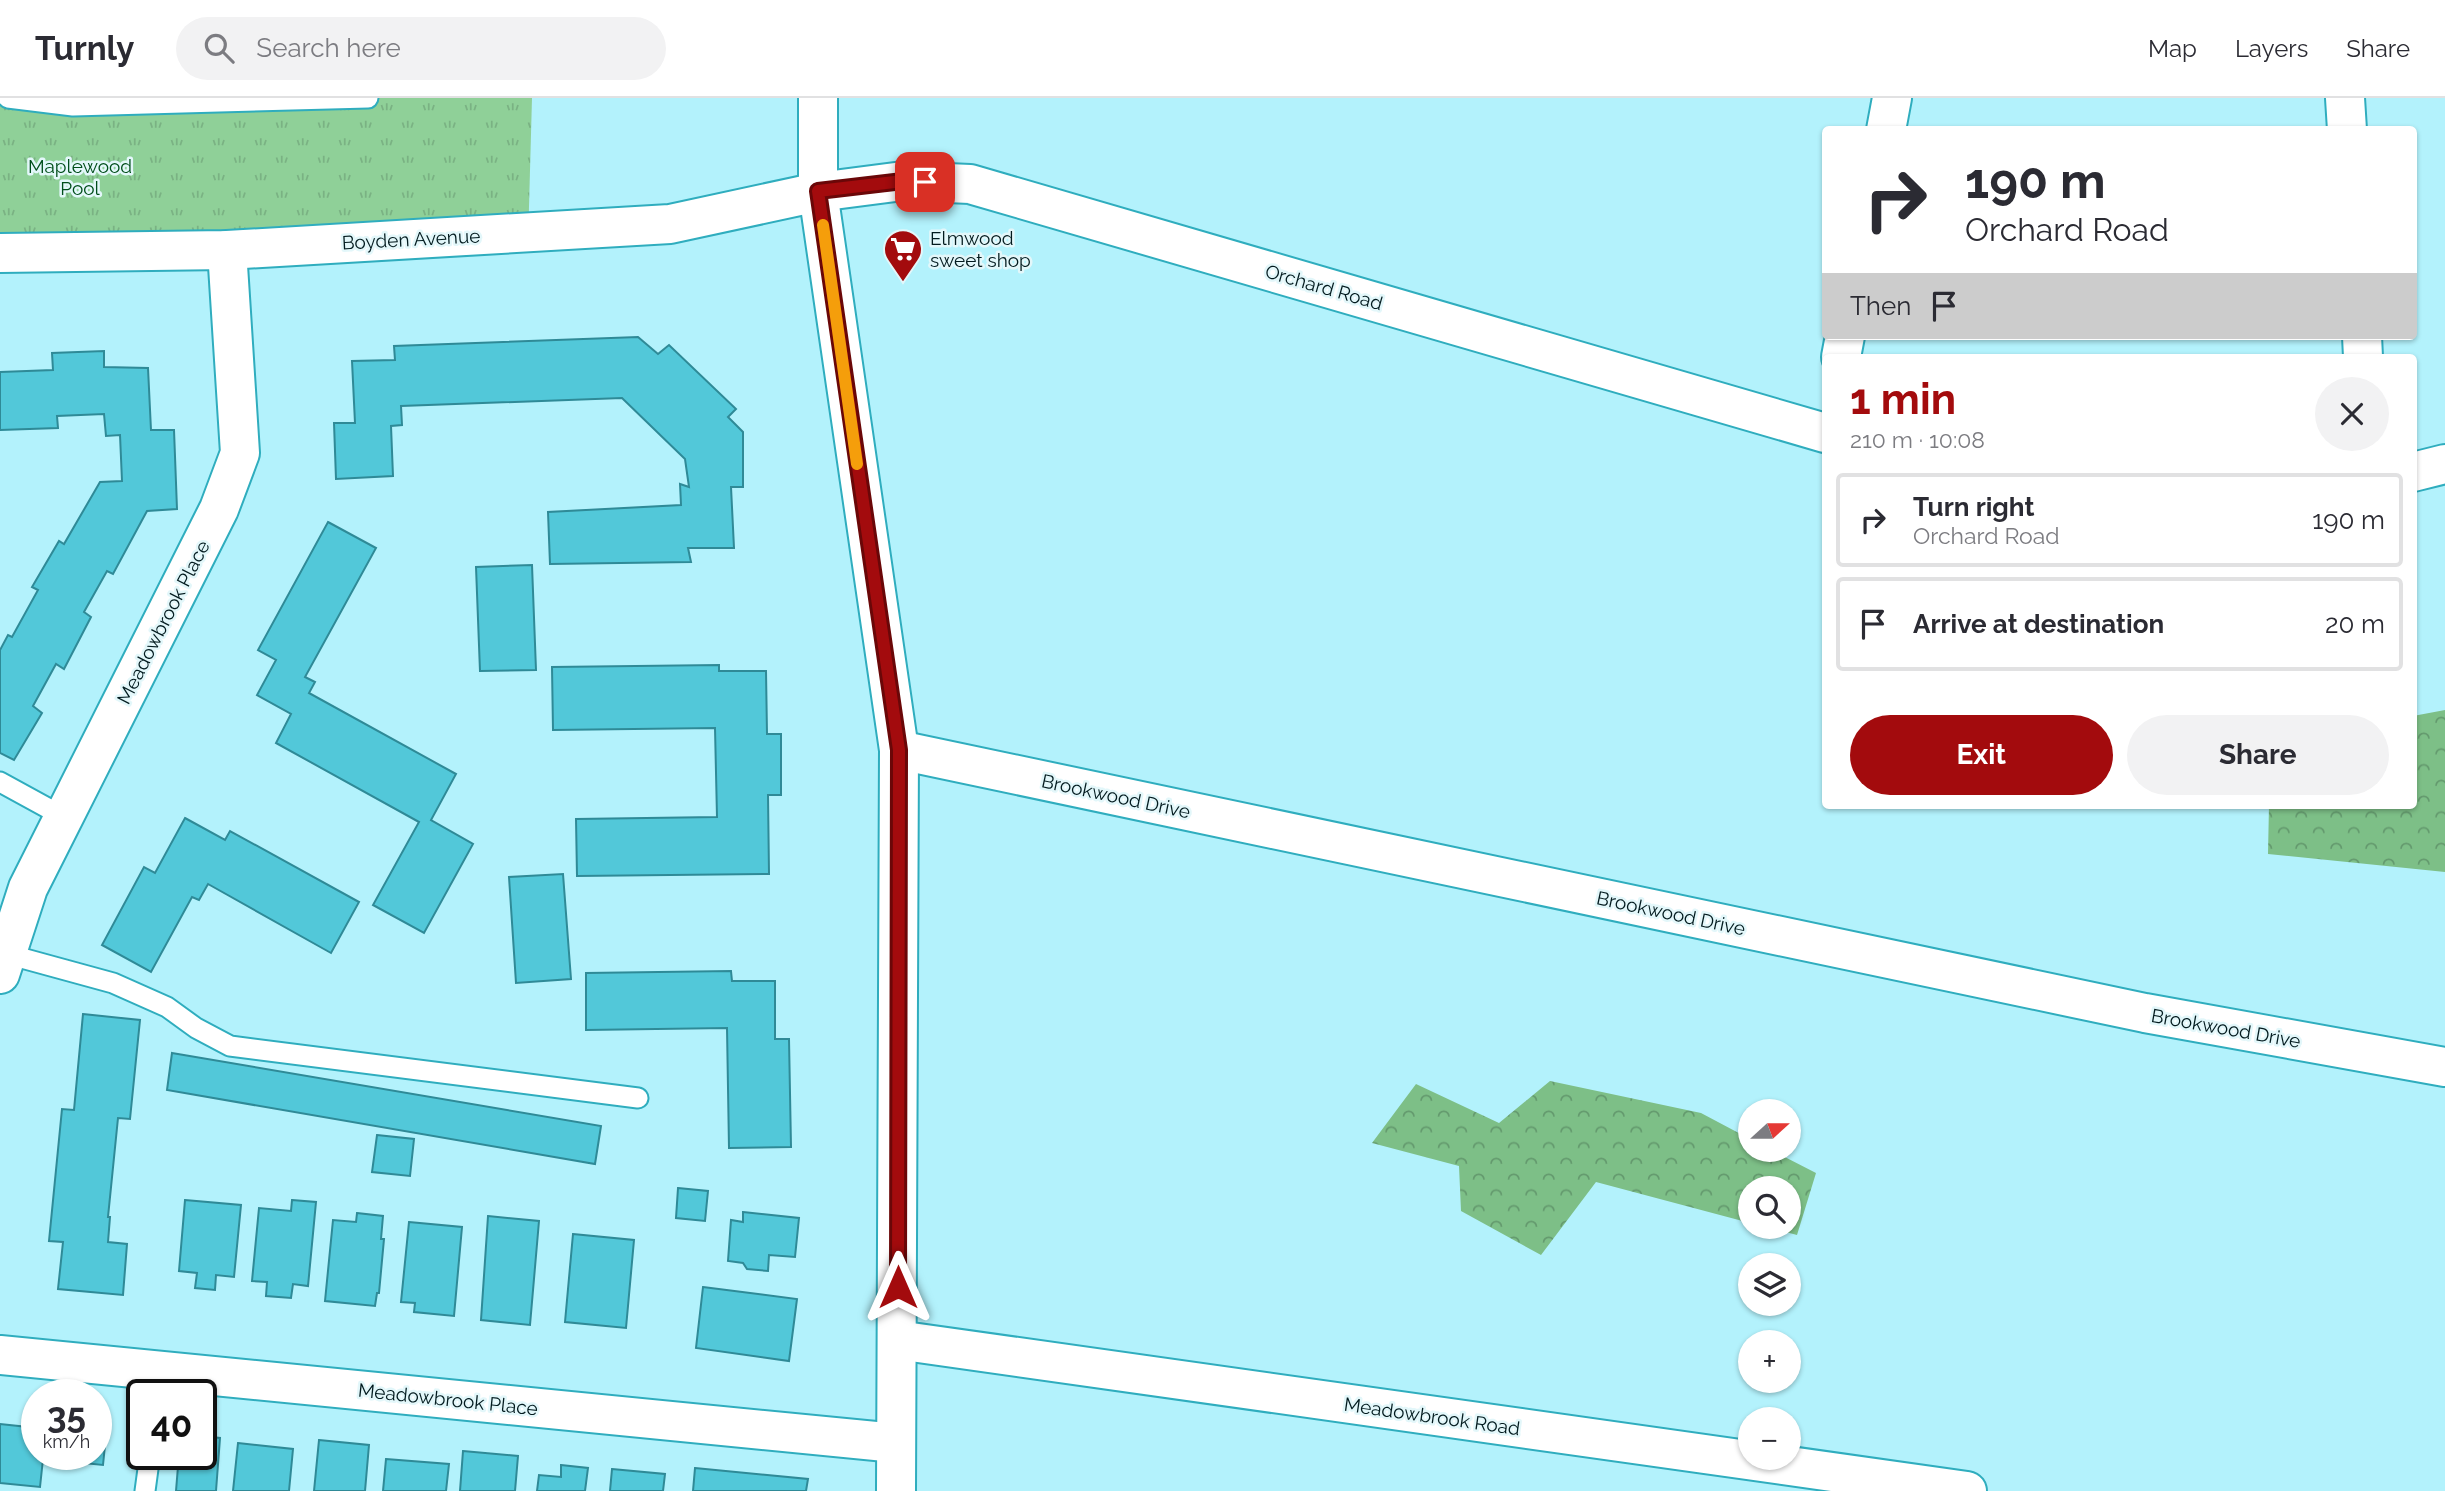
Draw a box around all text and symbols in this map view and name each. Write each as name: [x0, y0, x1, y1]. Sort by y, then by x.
search box: [176, 17, 666, 80]
text: Turnly: [35, 29, 134, 68]
icon: search: [200, 29, 238, 67]
text: Search here: [256, 33, 401, 63]
text: Map: [2148, 34, 2197, 63]
text: Layers: [2235, 34, 2308, 63]
text: Share: [2346, 34, 2410, 63]
pin: [895, 152, 955, 212]
text: 190 m: [1965, 152, 2106, 209]
icon: right: [1850, 154, 1941, 245]
park label: Maplewood Pool: [28, 155, 132, 199]
icon: arrive: [906, 163, 944, 201]
text: Orchard Road: [1965, 211, 2169, 248]
street label: Boyden Avenue: [341, 224, 481, 254]
place label: Elmwood sweet shop: [930, 227, 1031, 271]
supermarket icon: Elmwood sweet shop: [882, 228, 924, 283]
street label: Orchard Road: [1263, 260, 1385, 314]
icon: arrive: [1925, 287, 1963, 325]
text: Then: [1850, 291, 1911, 321]
text: 1 min: [1850, 375, 1956, 424]
button: close: [2315, 377, 2389, 451]
text: 210 m · 10:08: [1850, 426, 1985, 453]
text: Turn right: [1913, 492, 2034, 522]
icon: right: [1854, 501, 1892, 539]
text: 190 m: [2312, 505, 2385, 535]
text: Orchard Road: [1913, 522, 2060, 549]
street label: Meadowbrook Place: [112, 537, 214, 707]
icon: arrive: [1854, 605, 1892, 643]
text: Arrive at destination: [1913, 609, 2164, 639]
text: 20 m: [2325, 609, 2385, 639]
button: Exit: [1850, 715, 2113, 795]
button: Share: [2127, 715, 2389, 795]
street label: Brookwood Drive: [1040, 770, 1192, 822]
street label: Brookwood Drive: [1595, 887, 1747, 939]
street label: Brookwood Drive: [2150, 1004, 2302, 1052]
north arrow: [1738, 1099, 1801, 1162]
map controls: [1738, 1099, 1801, 1470]
button: search: [1738, 1176, 1801, 1239]
position arrow: [861, 1250, 935, 1324]
button: layers: [1738, 1253, 1801, 1316]
button: +: [1738, 1330, 1801, 1393]
speed limit sign: 40: [126, 1379, 217, 1470]
street label: Meadowbrook Place: [357, 1379, 539, 1419]
street label: Meadowbrook Road: [1343, 1393, 1521, 1439]
text: 35: [47, 1395, 86, 1436]
button: −: [1738, 1407, 1801, 1470]
text: km/h: [43, 1431, 90, 1452]

